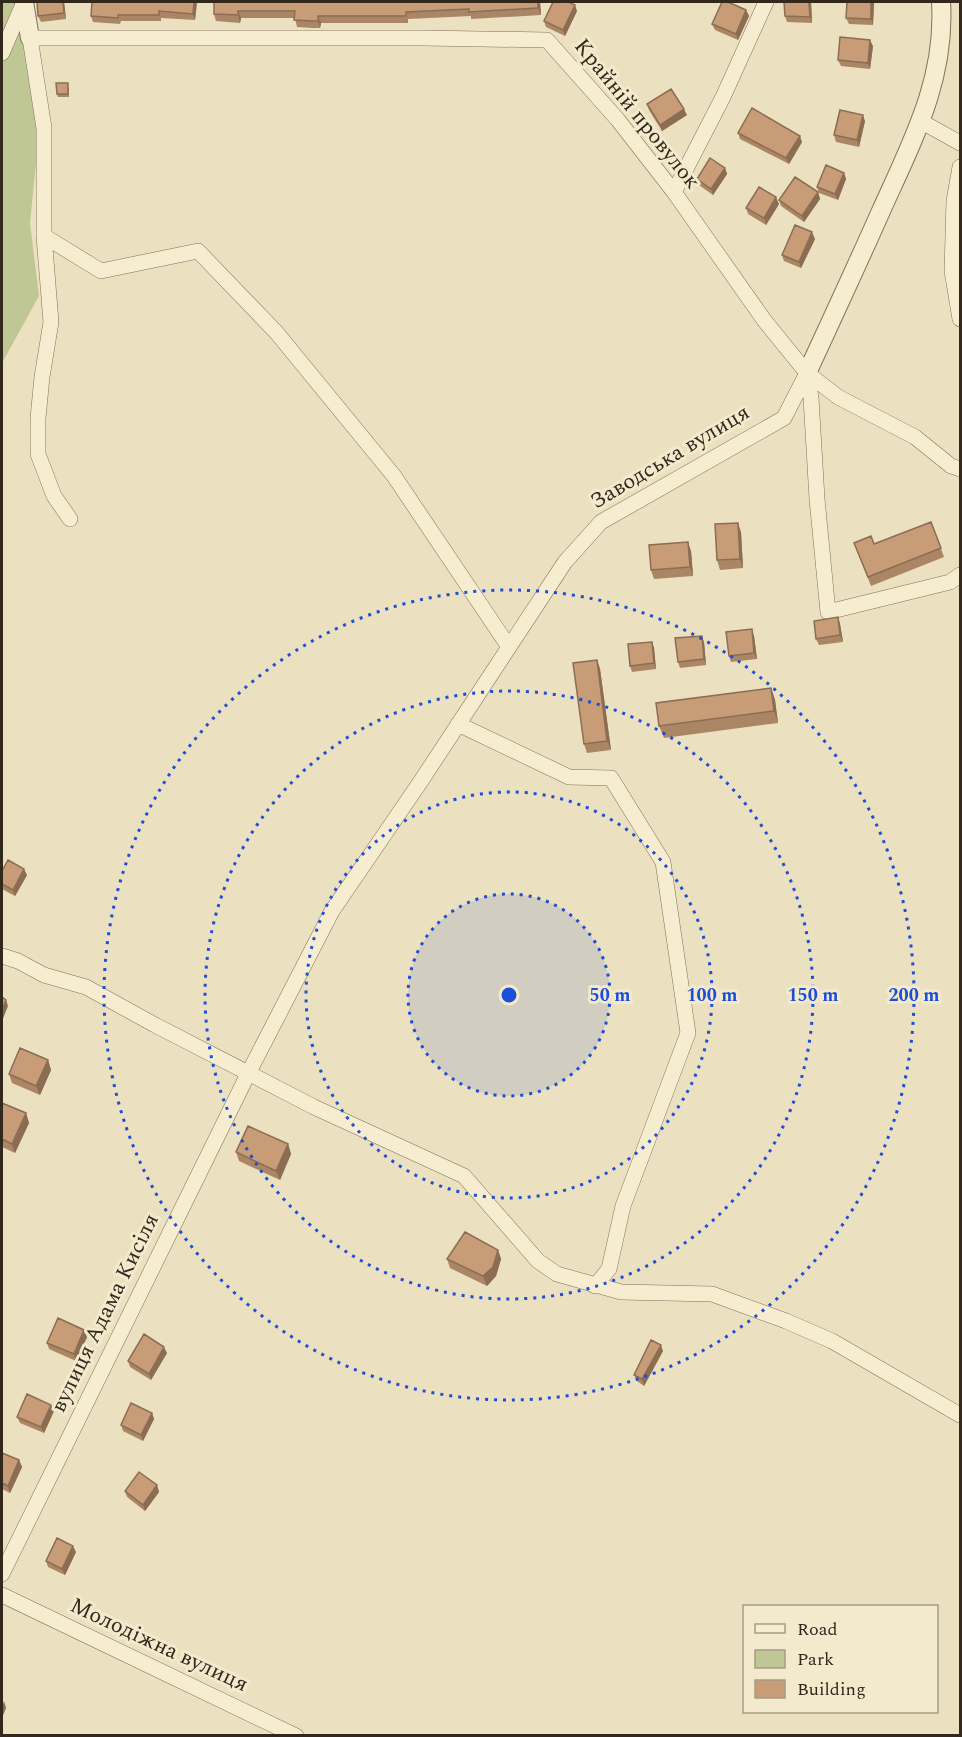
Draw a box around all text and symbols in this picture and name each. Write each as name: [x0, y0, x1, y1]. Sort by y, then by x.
street label: Крайній провулок: [566, 31, 708, 197]
street label: Заводська вулиця: [584, 396, 756, 518]
text: 50 m: [590, 982, 630, 1009]
text: 100 m: [686, 982, 738, 1009]
text: 150 m: [787, 982, 839, 1009]
text: 200 m: [888, 982, 940, 1009]
centre of rings: [499, 985, 519, 1005]
street label: вулиця Адама Кисіля: [42, 1208, 168, 1418]
street label: Молодіжна вулиця: [64, 1589, 254, 1701]
legend: [743, 1605, 938, 1713]
text: Road: [797, 1616, 838, 1643]
text: Park: [797, 1646, 834, 1673]
text: Building: [797, 1676, 866, 1703]

